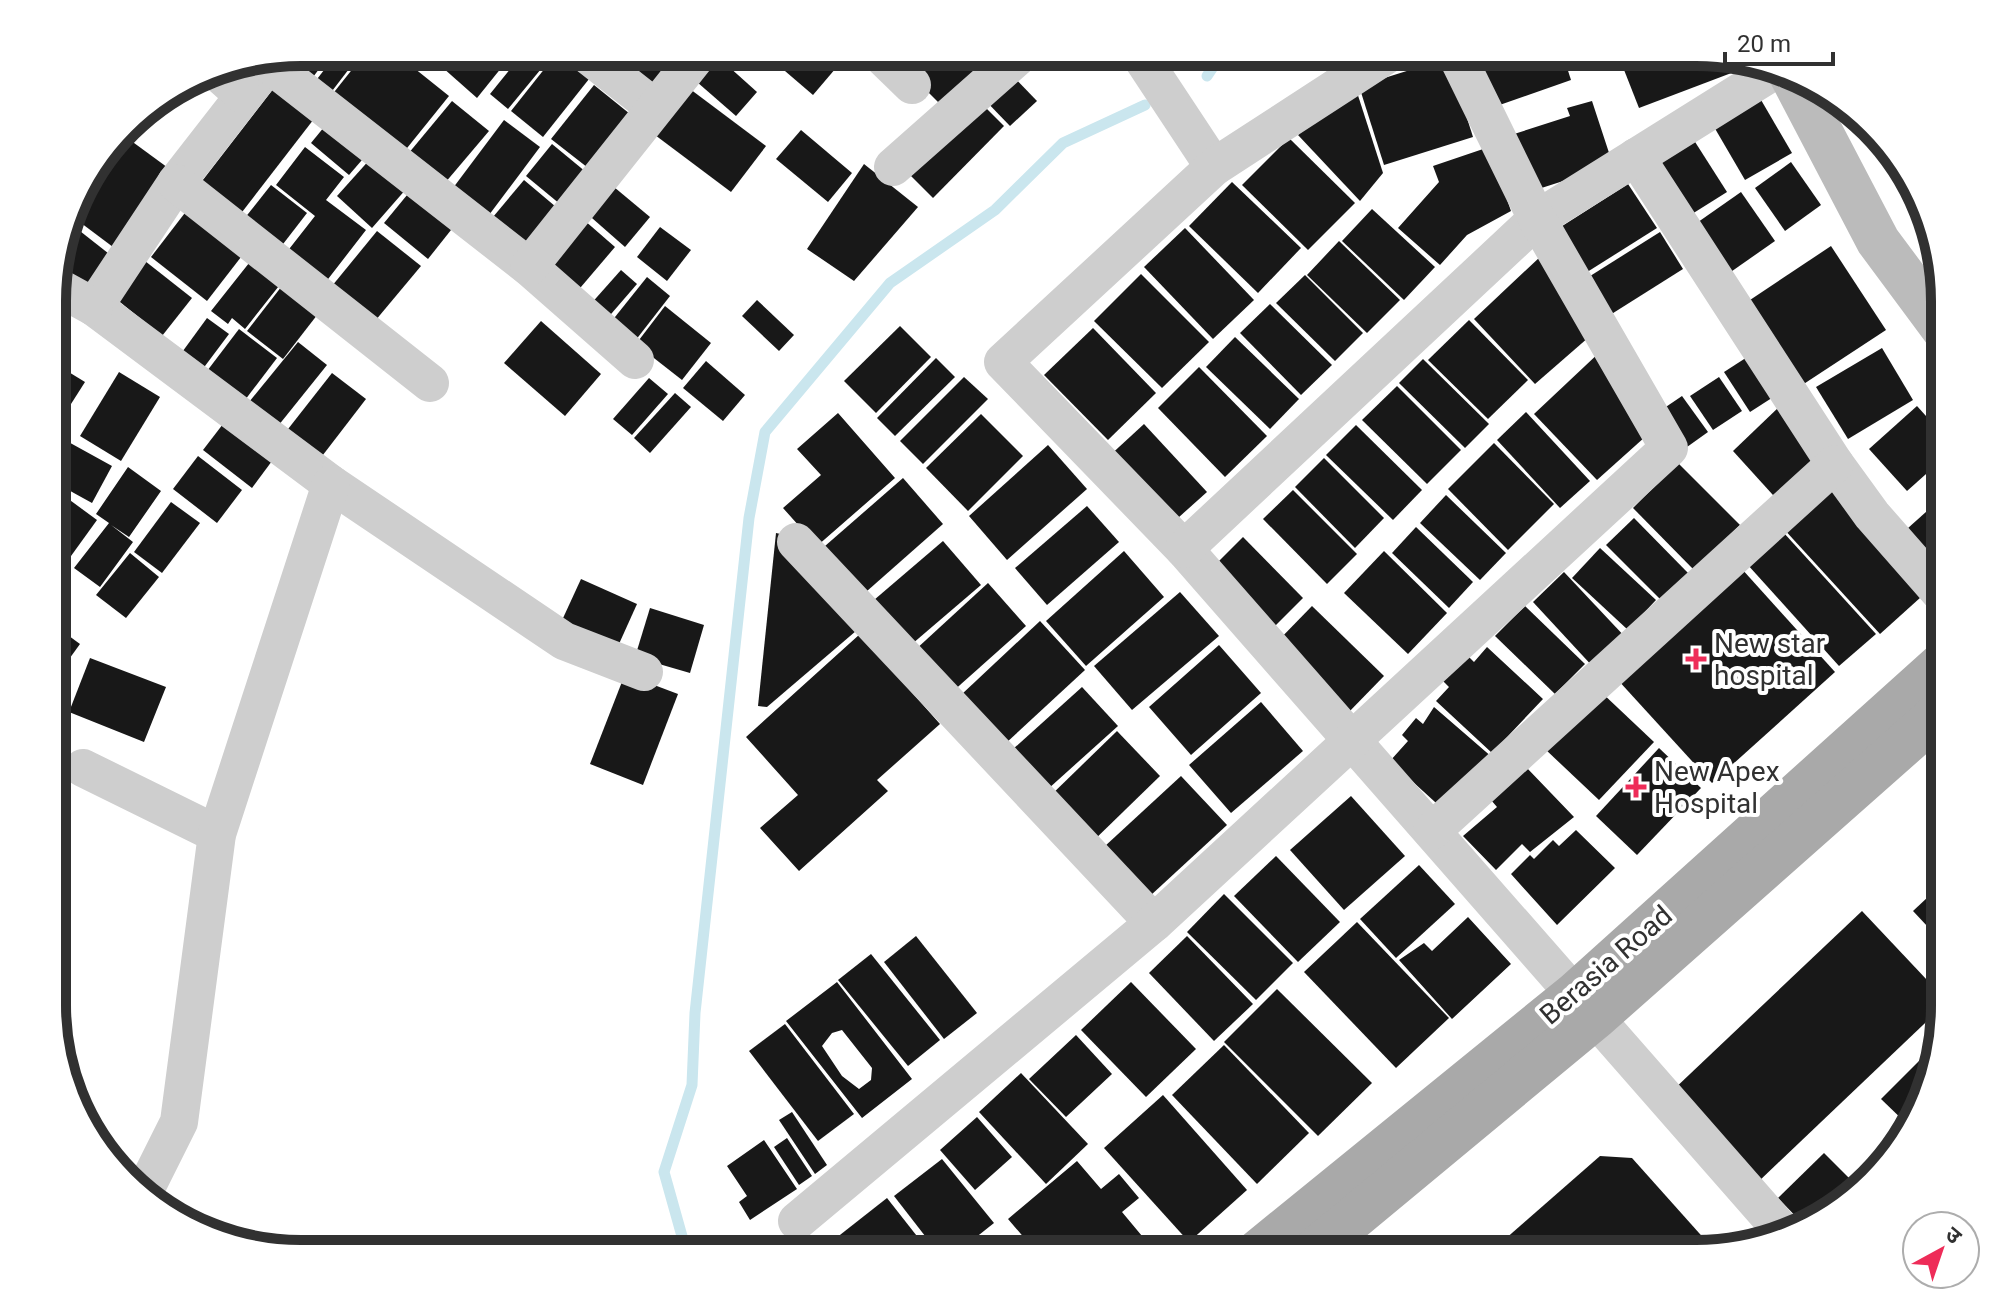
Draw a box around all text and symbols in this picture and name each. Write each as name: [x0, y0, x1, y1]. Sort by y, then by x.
scale bar: [1725, 16, 1833, 66]
text: 20 m: [1737, 30, 1791, 58]
place label: New star hospital: [1714, 627, 1826, 692]
marker: New star hospital: [1685, 648, 1707, 670]
place label: New Apex Hospital: [1654, 755, 1780, 820]
marker: New Apex Hospital: [1625, 776, 1647, 798]
street label: Berasia Road: [1533, 899, 1679, 1031]
north arrow: [1901, 1210, 1981, 1290]
text: उ: [1941, 1221, 1967, 1249]

